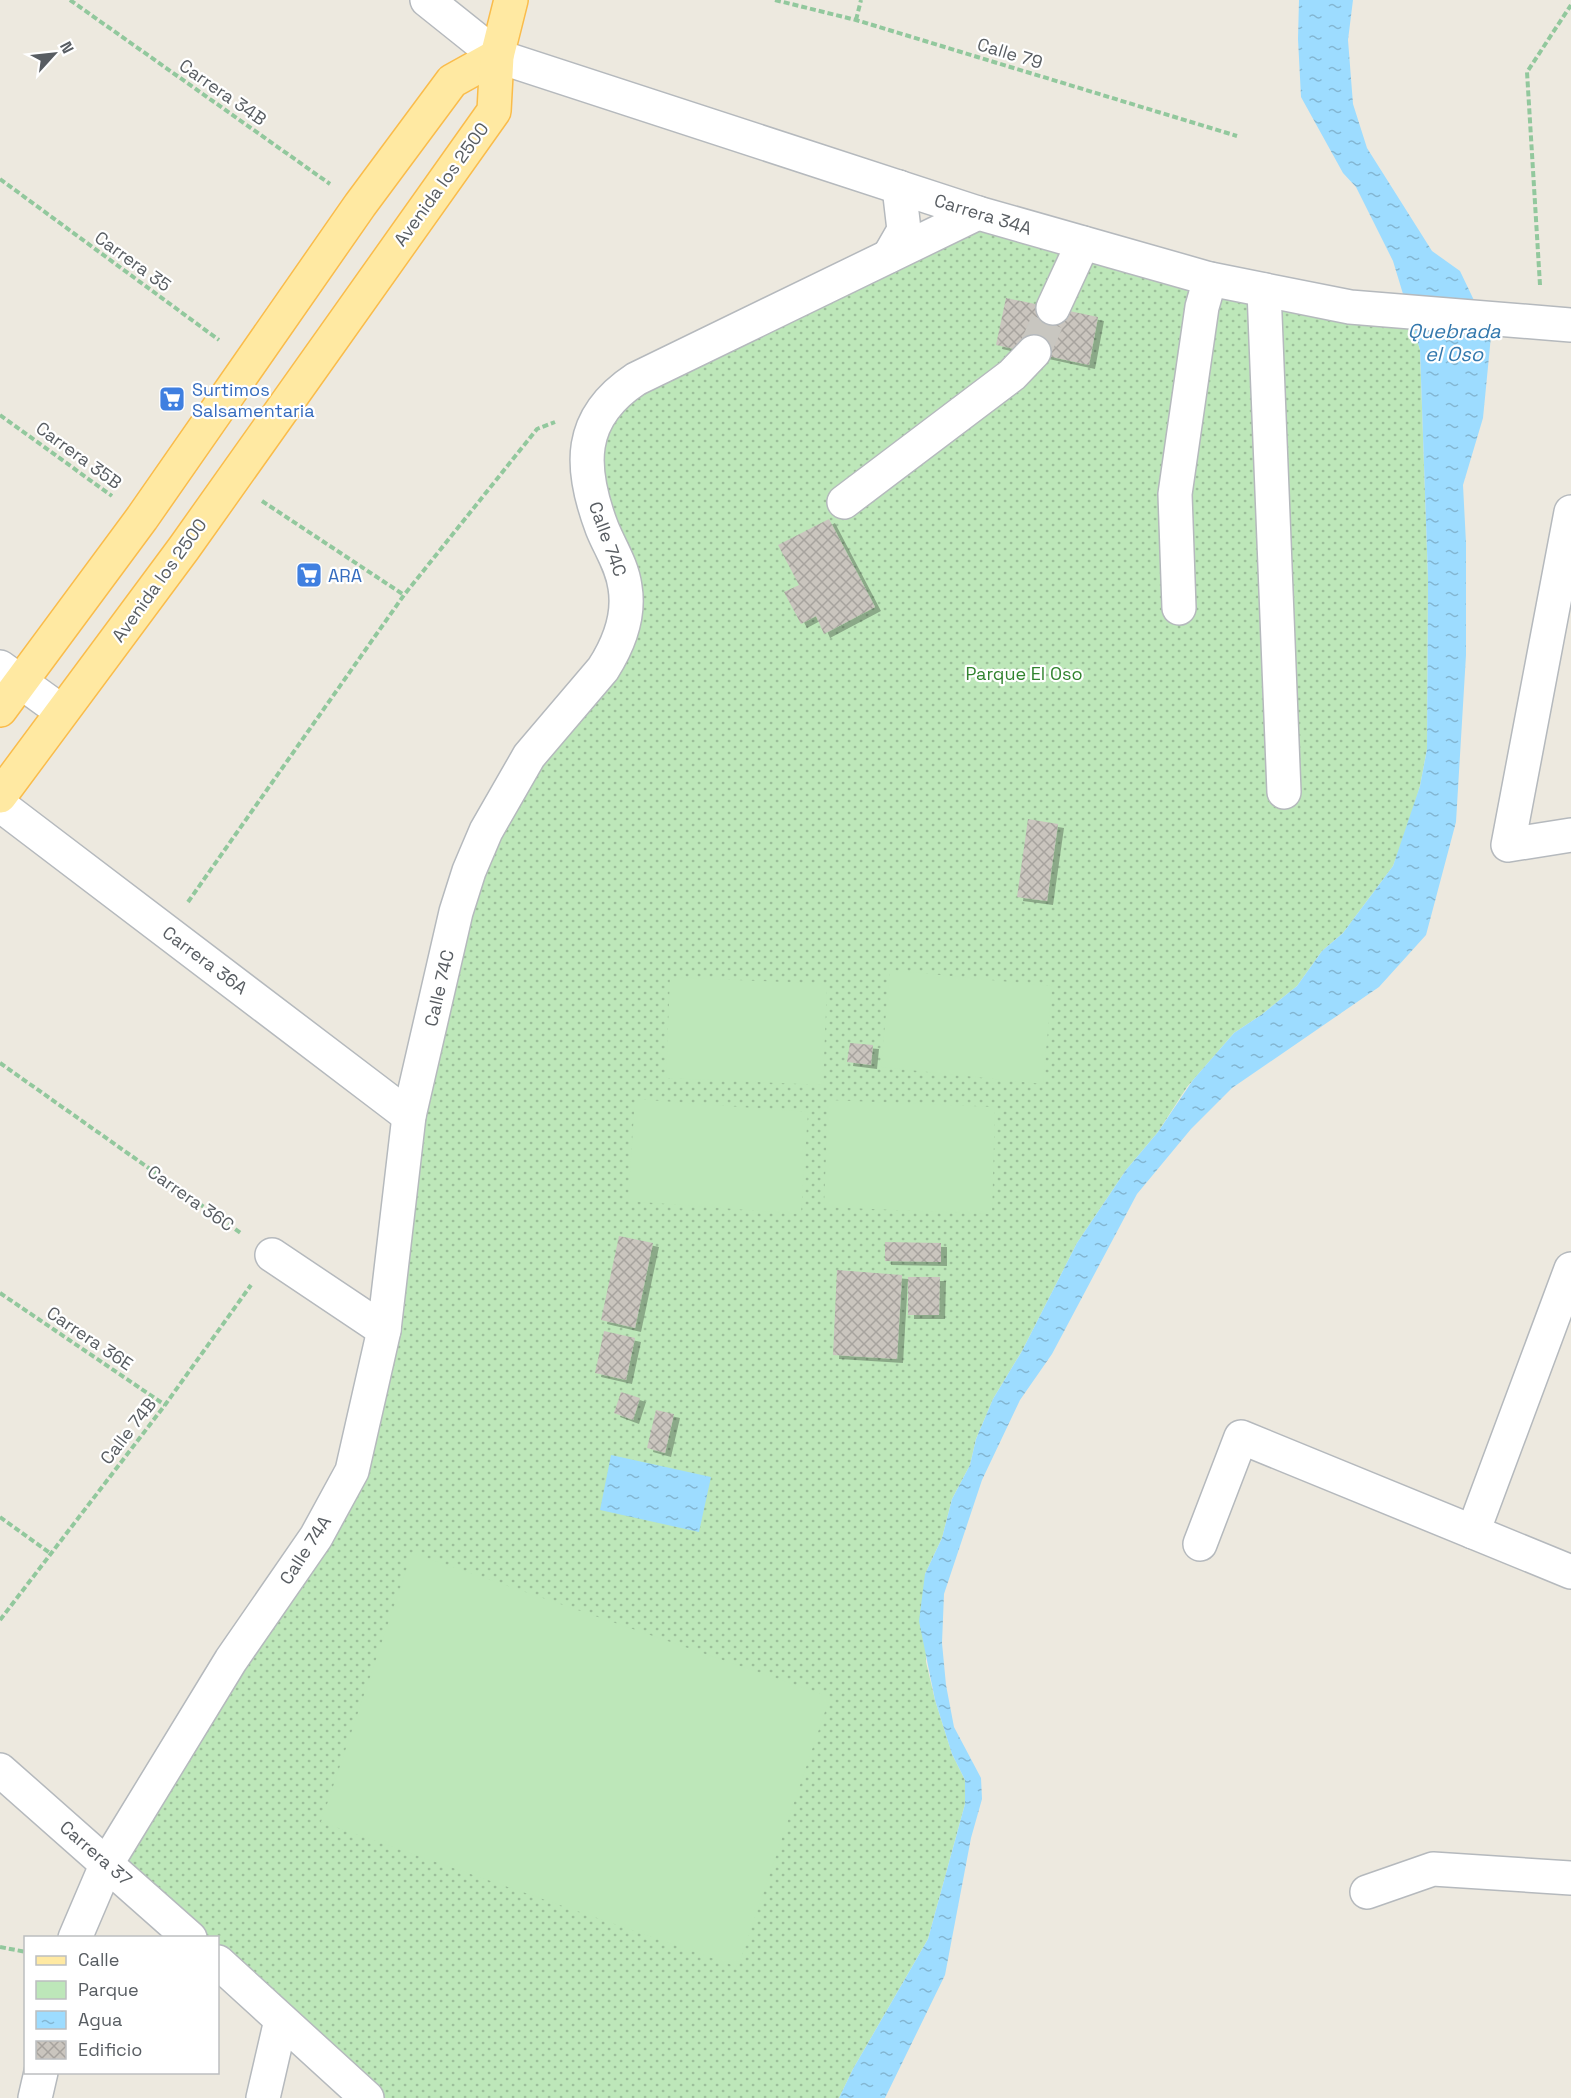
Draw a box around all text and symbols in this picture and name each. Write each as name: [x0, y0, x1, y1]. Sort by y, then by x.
north arrow: [24, 24, 84, 84]
street label: Calle 79: [975, 32, 1045, 74]
text: N: [55, 38, 79, 57]
street label: Carrera 34B: [175, 54, 271, 130]
street label: Avenida los 2500: [388, 118, 494, 250]
street label: Carrera 34A: [931, 188, 1035, 240]
street label: Carrera 35: [90, 226, 176, 296]
water label: Quebrada el Oso: [1407, 318, 1501, 367]
place label: Surtimos Salsamentaria: [192, 378, 315, 422]
supermarket icon: Surtimos Salsamentaria: [157, 384, 187, 414]
street label: Carrera 35B: [31, 416, 127, 494]
street label: Calle 74C: [584, 498, 632, 580]
street label: Avenida los 2500: [106, 514, 212, 646]
supermarket icon: ARA: [294, 560, 324, 590]
place label: ARA: [328, 564, 362, 587]
park label: Parque El Oso: [965, 662, 1083, 685]
street label: Carrera 36A: [158, 921, 252, 999]
street label: Calle 74C: [419, 947, 459, 1029]
street label: Carrera 36C: [143, 1160, 239, 1236]
street label: Carrera 36E: [42, 1301, 138, 1375]
street label: Calle 74B: [95, 1393, 161, 1469]
street label: Calle 74A: [274, 1511, 336, 1589]
street label: Carrera 37: [55, 1815, 137, 1891]
legend: [24, 1936, 219, 2074]
text: Calle: [78, 1948, 119, 1971]
text: Parque: [78, 1978, 139, 2001]
text: Agua: [78, 2008, 122, 2031]
text: Edificio: [78, 2038, 142, 2061]

